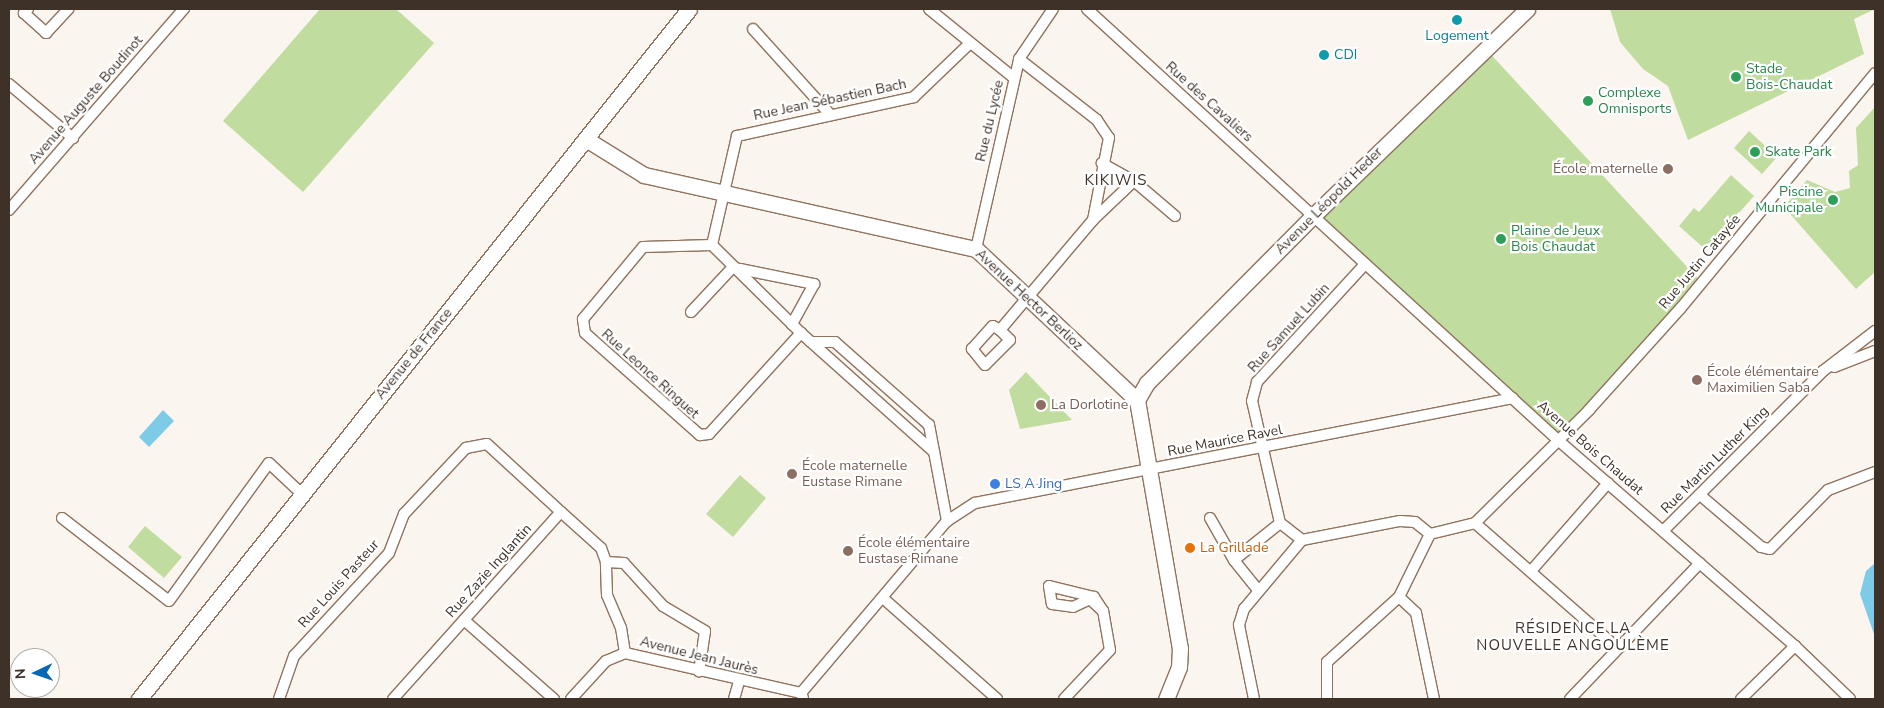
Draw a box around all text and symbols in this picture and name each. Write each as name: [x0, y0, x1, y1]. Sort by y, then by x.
marker: Logement: [1451, 14, 1463, 26]
place label: Logement: [1425, 28, 1489, 44]
street label: Avenue Auguste Boudinot: [26, 32, 146, 168]
place label: CDI: [1334, 47, 1357, 63]
marker: CDI: [1318, 49, 1330, 61]
street label: Rue des Cavaliers: [1162, 58, 1256, 146]
place label: Stade Bois-Chaudat: [1746, 61, 1832, 94]
marker: Stade Bois-Chaudat: [1730, 71, 1742, 83]
street label: Rue Jean Sébastien Bach: [752, 76, 908, 124]
street label: Rue du Lycée: [972, 79, 1008, 163]
place label: Complexe Omnisports: [1598, 85, 1672, 118]
marker: Complexe Omnisports: [1582, 95, 1594, 107]
street label: Avenue Léopold Heder: [1272, 144, 1386, 258]
place label: Skate Park: [1765, 144, 1832, 160]
marker: Skate Park: [1749, 146, 1761, 158]
place label: École maternelle: [1553, 161, 1658, 177]
marker: École maternelle: [1662, 163, 1674, 175]
district label: KIKIWIS: [1084, 172, 1148, 190]
place label: Piscine Municipale: [1755, 184, 1823, 216]
marker: Piscine Municipale: [1827, 194, 1839, 206]
street label: Rue Justin Catayée: [1656, 211, 1744, 313]
place label: Plaine de Jeux Bois Chaudat: [1511, 223, 1600, 256]
marker: Plaine de Jeux Bois Chaudat: [1495, 233, 1507, 245]
street label: Avenue Hector Berlioz: [972, 246, 1086, 354]
street label: Rue Samuel Lubin: [1245, 280, 1333, 376]
street label: Avenue de France: [372, 305, 456, 403]
street label: Rue Leonce Ringuet: [598, 326, 702, 422]
place label: École élémentaire Maximilien Saba: [1707, 364, 1819, 397]
marker: École élémentaire Maximilien Saba: [1691, 374, 1703, 386]
place label: La Dorlotine: [1051, 397, 1128, 413]
street label: Avenue Bois Chaudat: [1533, 397, 1647, 499]
marker: La Dorlotine: [1035, 399, 1047, 411]
street label: Rue Martin Luther King: [1658, 403, 1772, 517]
street label: Rue Maurice Ravel: [1166, 422, 1284, 460]
place label: École maternelle Eustase Rimane: [802, 458, 907, 491]
marker: École maternelle Eustase Rimane: [786, 468, 798, 480]
place label: LS A Jing: [1005, 476, 1062, 492]
marker: LS A Jing: [989, 478, 1001, 490]
street label: Rue Zazie Inglantin: [443, 521, 535, 621]
place label: École élémentaire Eustase Rimane: [858, 535, 970, 568]
street label: Rue Louis Pasteur: [295, 536, 383, 632]
place label: La Grillade: [1200, 540, 1268, 556]
marker: La Grillade: [1184, 542, 1196, 554]
marker: École élémentaire Eustase Rimane: [842, 545, 854, 557]
district label: RÉSIDENCE LA NOUVELLE ANGOULÈME: [1474, 619, 1672, 654]
street label: Avenue Jean Jaurès: [638, 633, 760, 679]
north arrow: [10, 648, 60, 698]
text: N: [11, 668, 30, 679]

